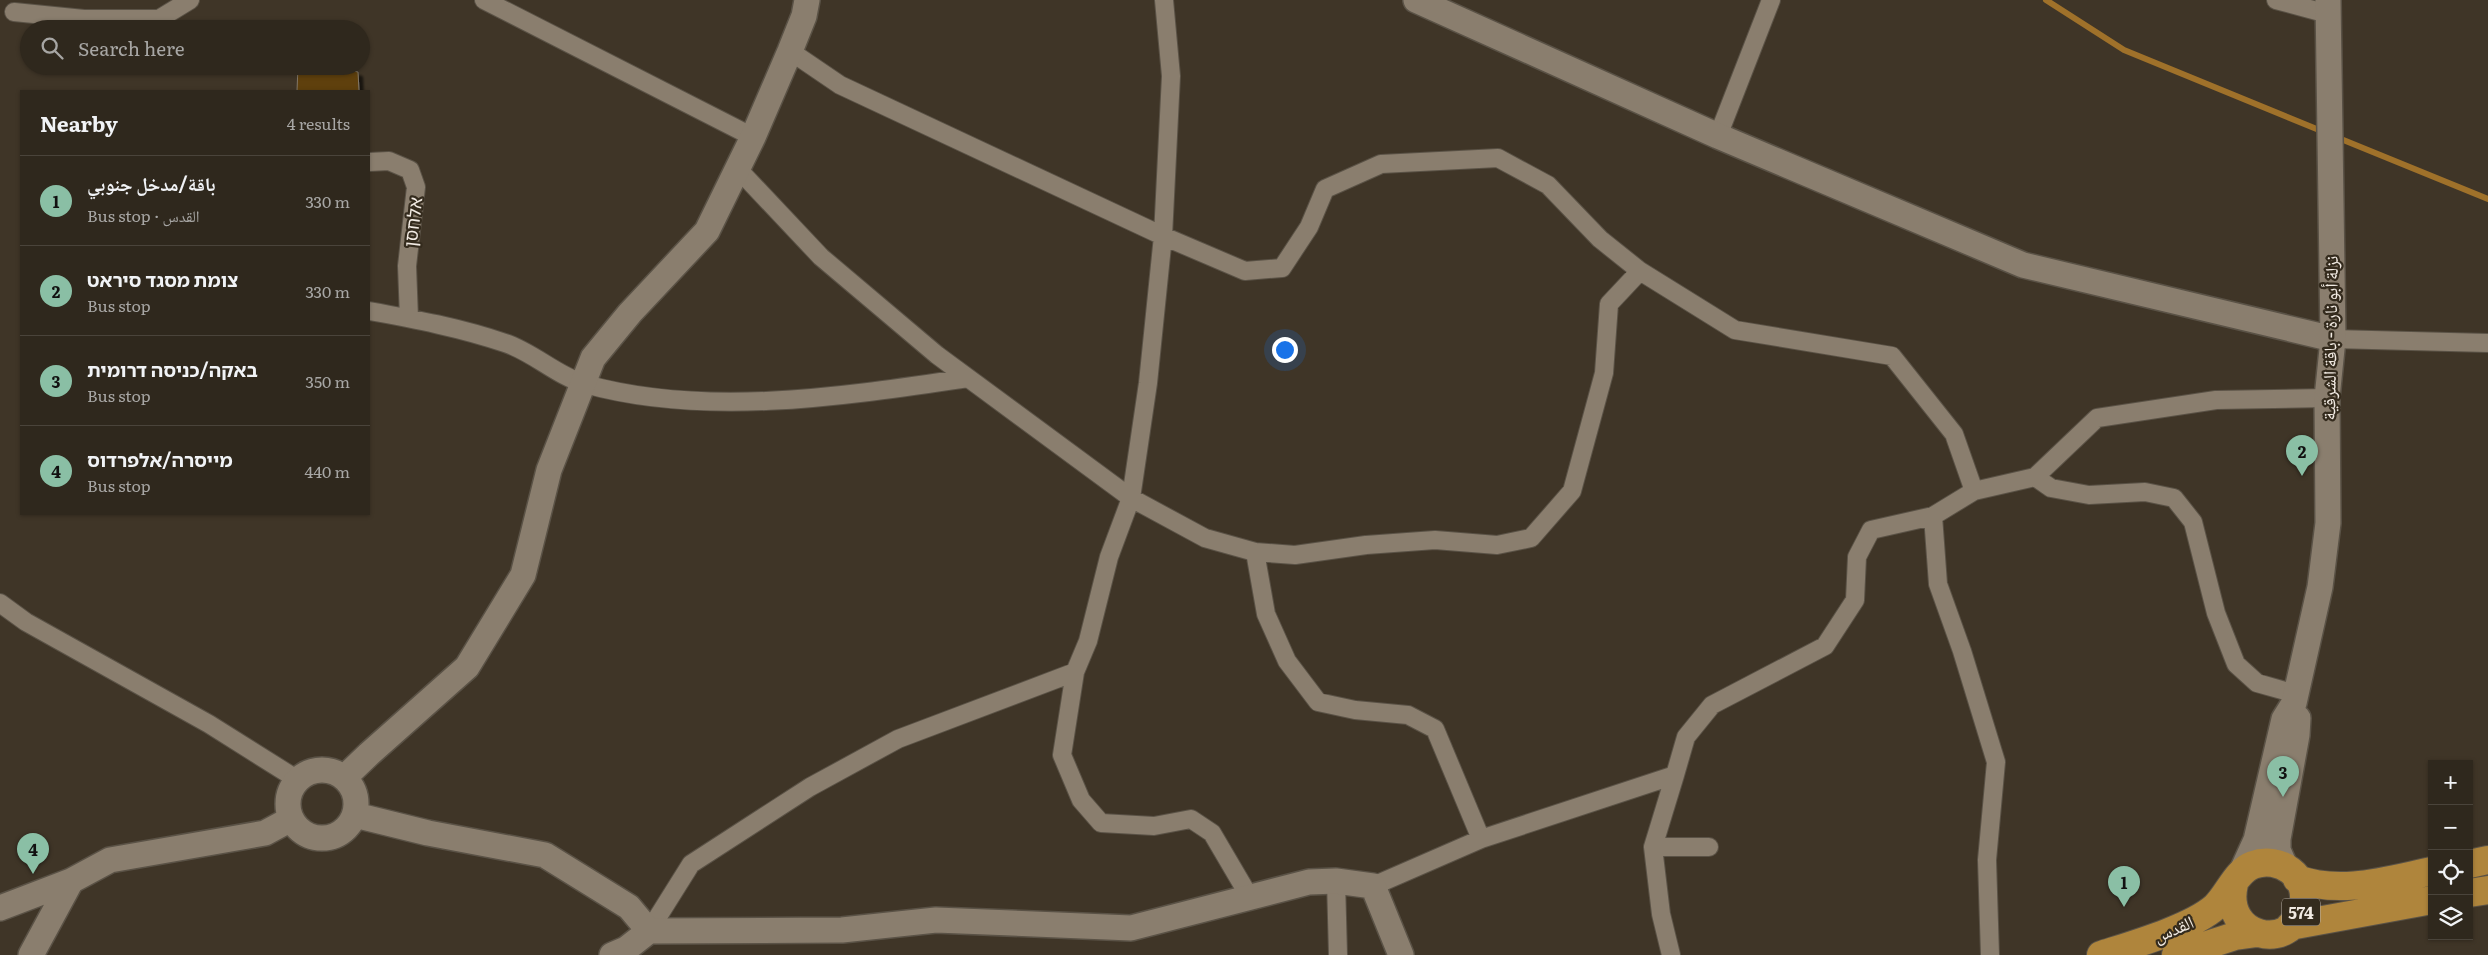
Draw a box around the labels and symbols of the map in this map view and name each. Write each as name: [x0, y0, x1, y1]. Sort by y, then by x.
street label: אלחסן: [396, 196, 428, 248]
street label: نزلة أبو نارة - باقة الشرقية: [2314, 255, 2344, 421]
your location: [1272, 337, 1298, 363]
pin: 2: [2286, 435, 2318, 476]
pin: 3: [2267, 756, 2299, 797]
pin: 4: [17, 833, 49, 874]
pin: 1: [2108, 866, 2140, 907]
road number: 574: [2282, 899, 2320, 926]
street label: القدس: [2148, 907, 2198, 949]

